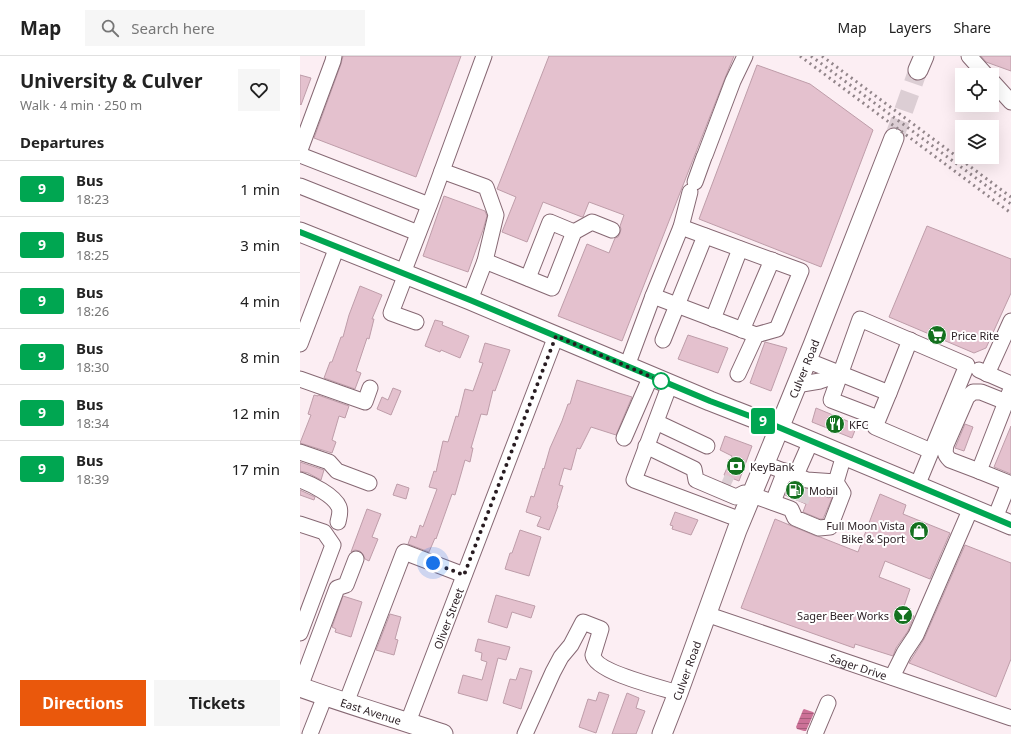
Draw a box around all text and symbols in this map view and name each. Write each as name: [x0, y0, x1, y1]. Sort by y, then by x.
search box: [85, 10, 365, 46]
text: Map: [20, 15, 61, 41]
icon: search: [99, 17, 121, 39]
text: Search here: [131, 18, 215, 38]
text: Map: [838, 18, 867, 37]
text: Layers: [889, 18, 931, 37]
text: Share: [953, 18, 991, 37]
text: University & Culver: [20, 68, 202, 94]
map controls: [955, 68, 999, 164]
button: locate: [955, 68, 999, 112]
button: heart: [238, 69, 280, 111]
text: Walk · 4 min · 250 m: [20, 96, 142, 114]
button: layers: [955, 120, 999, 164]
text: Departures: [20, 132, 104, 152]
text: Bus: [76, 170, 103, 190]
text: 9: [38, 179, 46, 198]
text: 1 min: [240, 179, 280, 199]
text: 18:23: [76, 190, 109, 208]
text: Bus: [76, 226, 103, 246]
text: 9: [38, 235, 46, 254]
text: 3 min: [240, 235, 280, 255]
text: 18:25: [76, 246, 109, 264]
text: Bus: [76, 282, 103, 302]
text: 9: [38, 291, 46, 310]
text: 4 min: [240, 291, 280, 311]
text: 18:26: [76, 302, 109, 320]
supermarket icon: Price Rite: [926, 324, 948, 346]
place label: Price Rite: [951, 328, 999, 343]
street label: Culver Road: [785, 337, 822, 400]
text: Bus: [76, 338, 103, 358]
text: 9: [38, 347, 46, 366]
text: 8 min: [240, 347, 280, 367]
text: 18:30: [76, 358, 109, 376]
unlabelled marker: [652, 372, 670, 390]
text: Bus: [76, 394, 103, 414]
text: 9: [38, 403, 46, 422]
text: 12 min: [232, 403, 280, 423]
line badge: 9: [750, 408, 776, 434]
text: 9: [759, 411, 767, 430]
restaurant icon: KFC: [824, 413, 846, 435]
text: 18:34: [76, 414, 109, 432]
place label: KFC: [849, 417, 869, 432]
text: Bus: [76, 450, 103, 470]
bank icon: KeyBank: [725, 455, 747, 477]
text: 9: [38, 459, 46, 478]
text: 17 min: [232, 459, 280, 479]
place label: KeyBank: [750, 459, 795, 474]
text: 18:39: [76, 470, 109, 488]
fuel station icon: Mobil: [784, 479, 806, 501]
place label: Mobil: [809, 483, 838, 498]
place label: Full Moon Vista Bike & Sport: [826, 518, 905, 546]
shop icon: Full Moon Vista Bike & Sport: [908, 520, 930, 542]
your location: [423, 553, 443, 573]
street label: Oliver Street: [429, 586, 466, 651]
bar icon: Sager Beer Works: [892, 604, 914, 626]
place label: Sager Beer Works: [797, 608, 889, 623]
street label: Culver Road: [668, 639, 704, 702]
street label: Sager Drive: [828, 649, 889, 683]
button: Directions: [20, 680, 146, 726]
button: Tickets: [154, 680, 280, 726]
street label: East Avenue: [339, 694, 403, 728]

